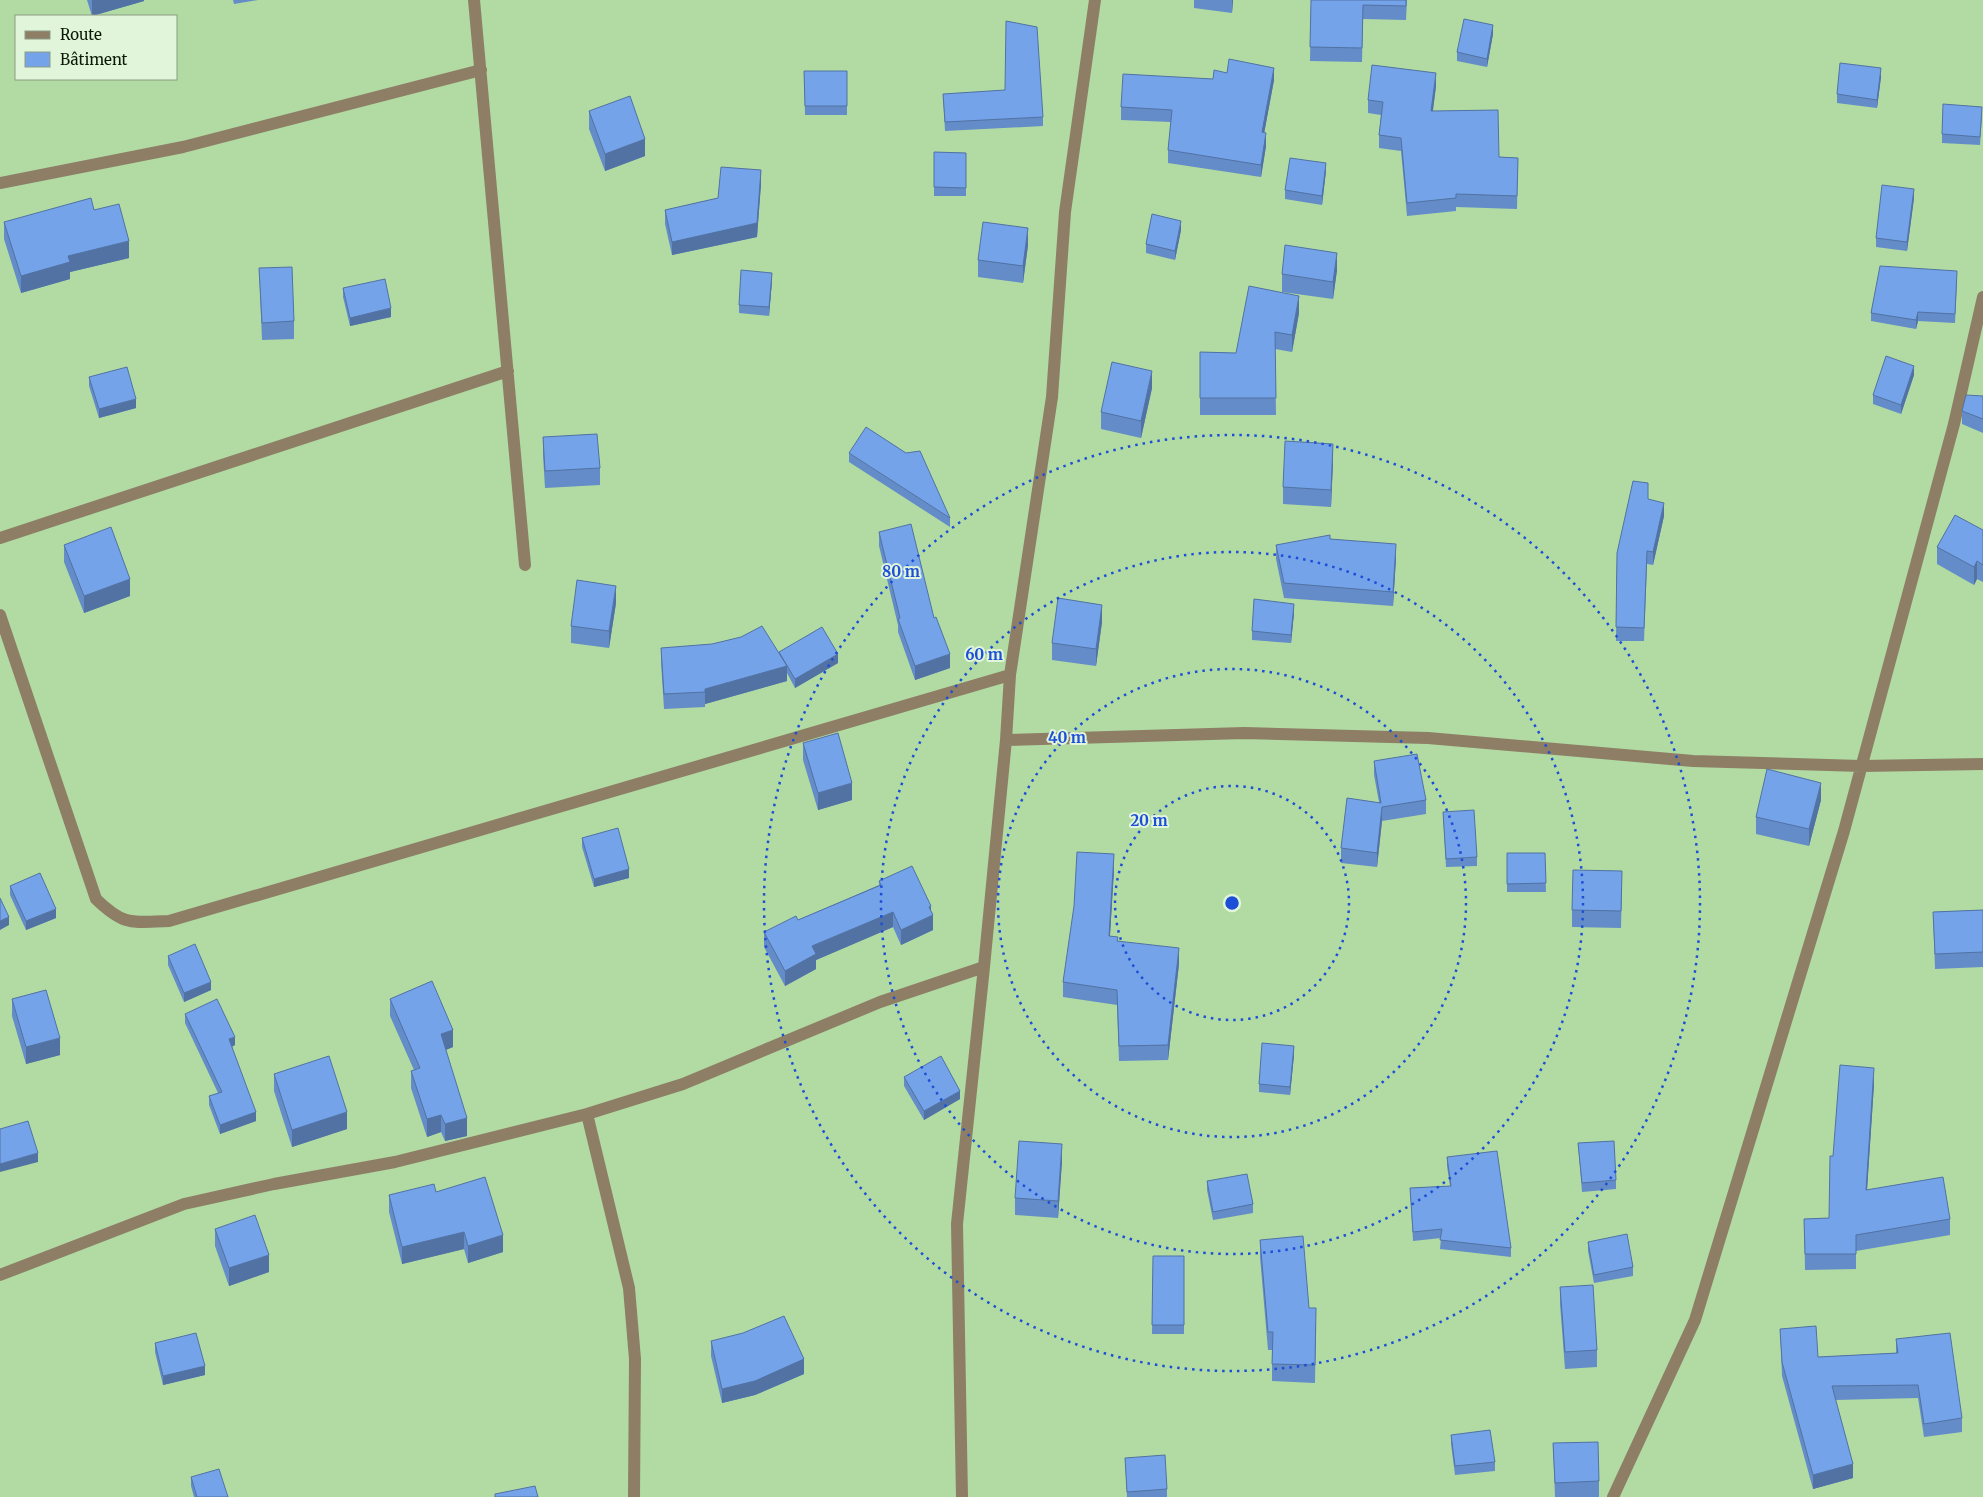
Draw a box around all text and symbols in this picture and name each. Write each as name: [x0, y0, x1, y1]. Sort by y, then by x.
legend: [15, 15, 178, 80]
text: Route: [60, 25, 102, 44]
text: Bâtiment: [60, 50, 128, 69]
text: 80 m: [882, 562, 920, 581]
text: 60 m: [965, 645, 1003, 664]
text: 40 m: [1048, 728, 1086, 747]
text: 20 m: [1130, 811, 1168, 830]
centre of rings: [1223, 894, 1241, 912]

